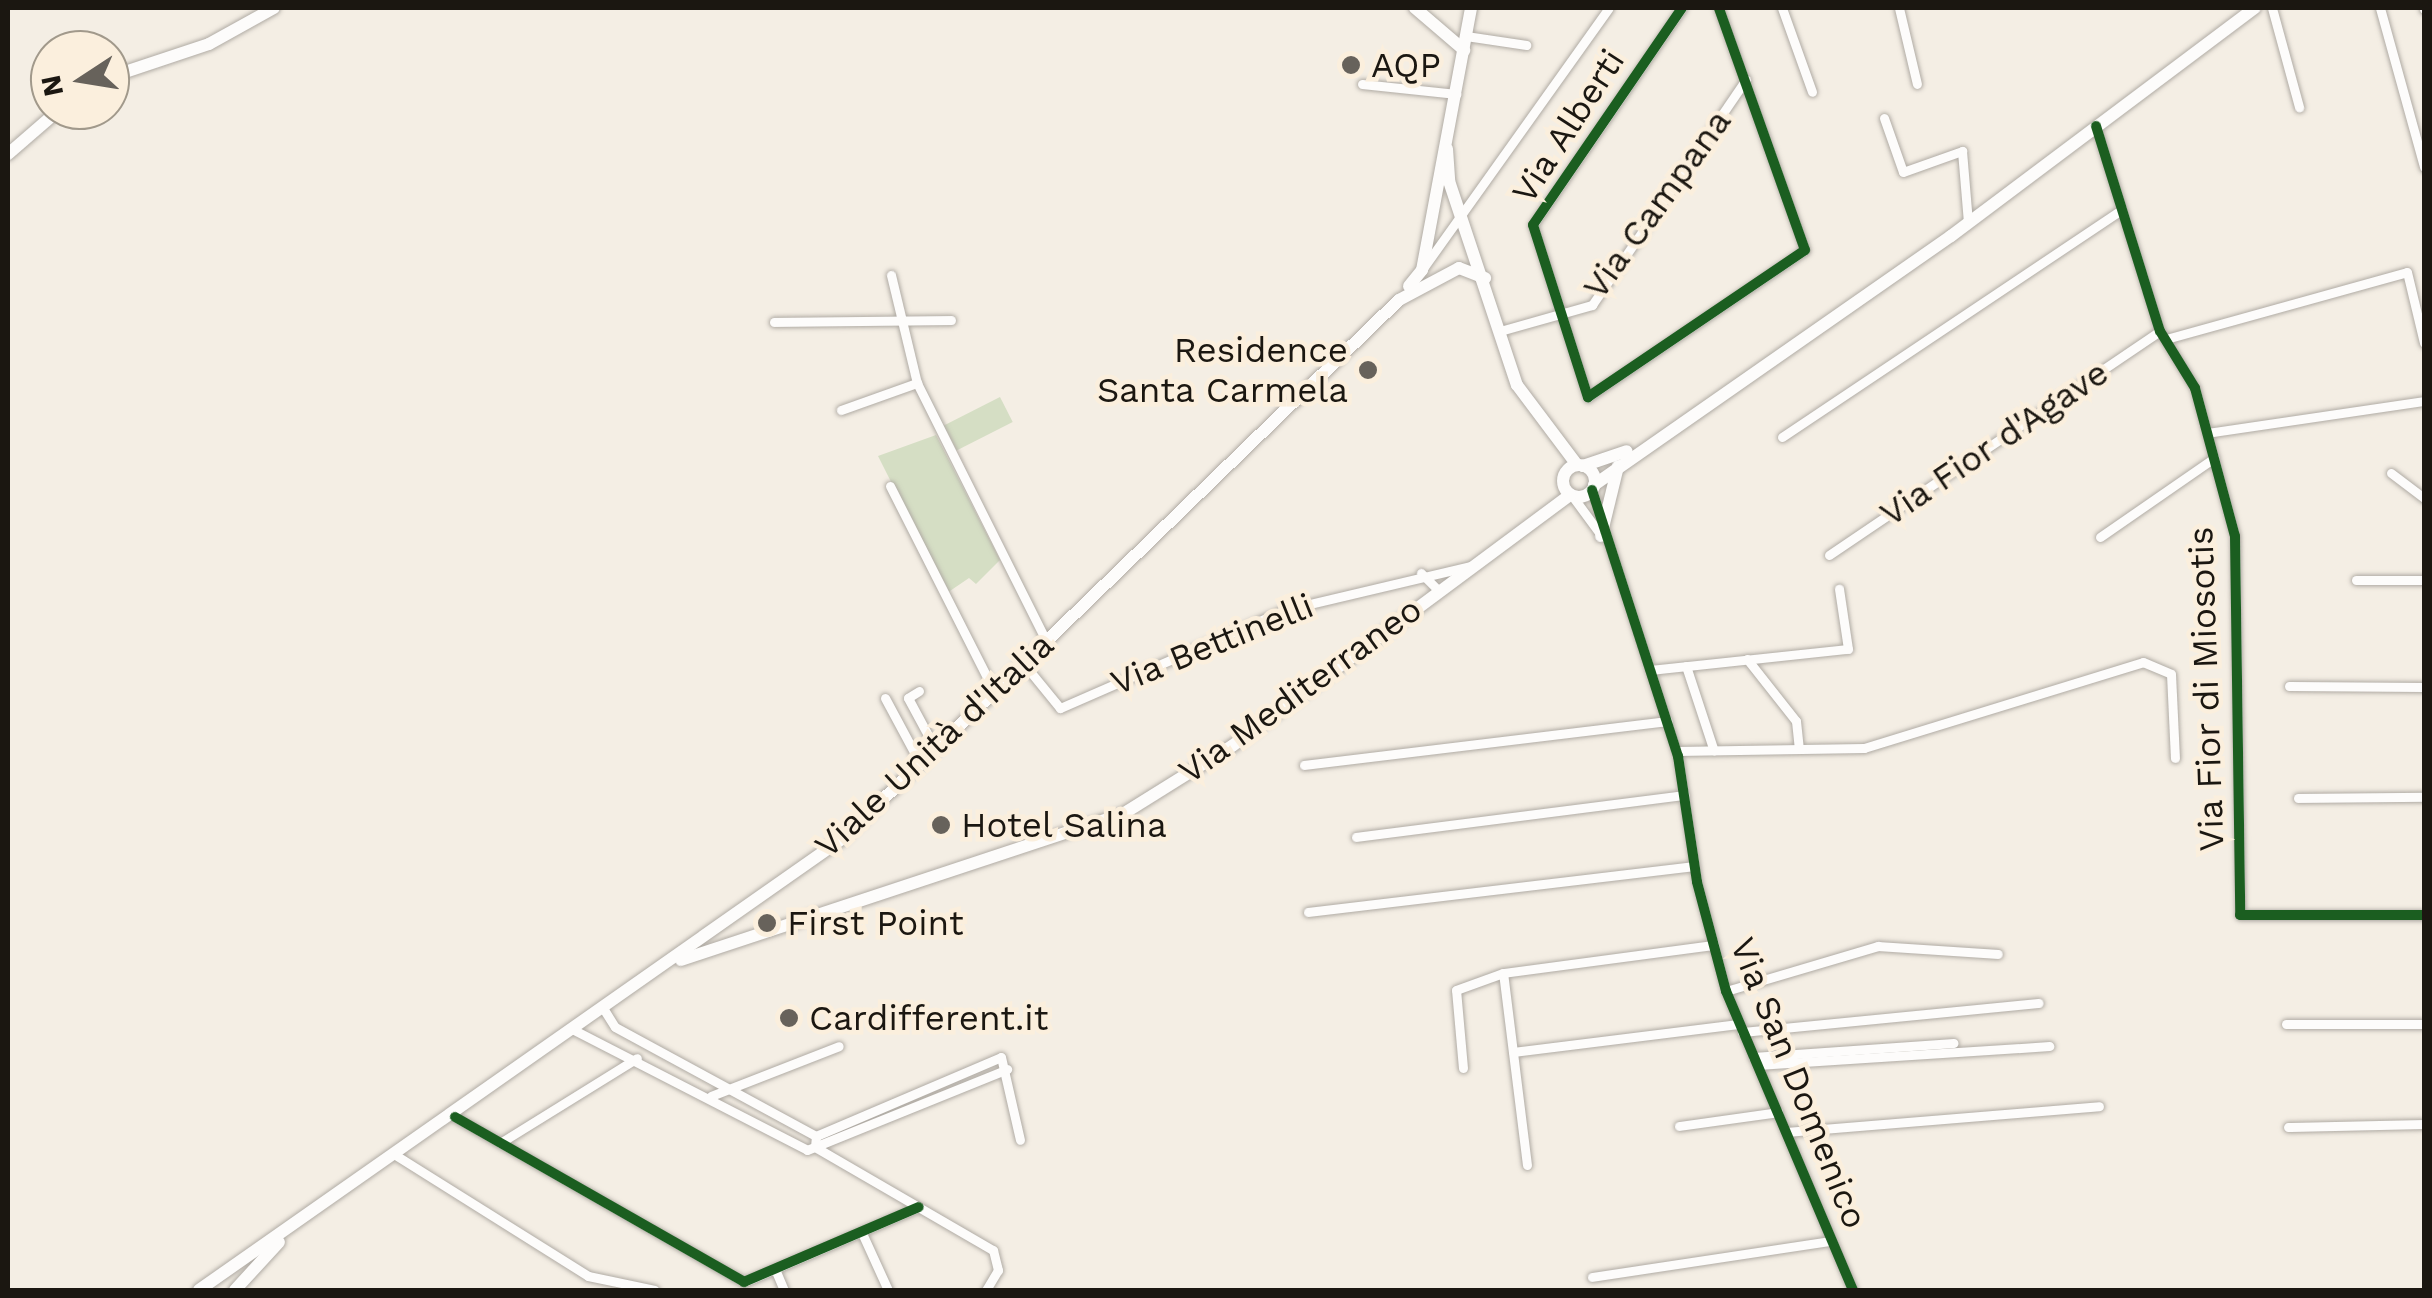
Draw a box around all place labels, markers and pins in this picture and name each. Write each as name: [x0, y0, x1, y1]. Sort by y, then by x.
place label: AQP: [1371, 44, 1441, 86]
marker: AQP: [1340, 54, 1362, 76]
place label: Residence Santa Carmela: [1096, 329, 1348, 411]
marker: Residence Santa Carmela: [1357, 359, 1379, 381]
place label: Hotel Salina: [961, 804, 1168, 846]
marker: Hotel Salina: [930, 814, 952, 836]
place label: First Point: [787, 902, 964, 944]
marker: First Point: [756, 912, 778, 934]
place label: Cardifferent.it: [809, 997, 1048, 1039]
marker: Cardifferent.it: [778, 1007, 800, 1029]

